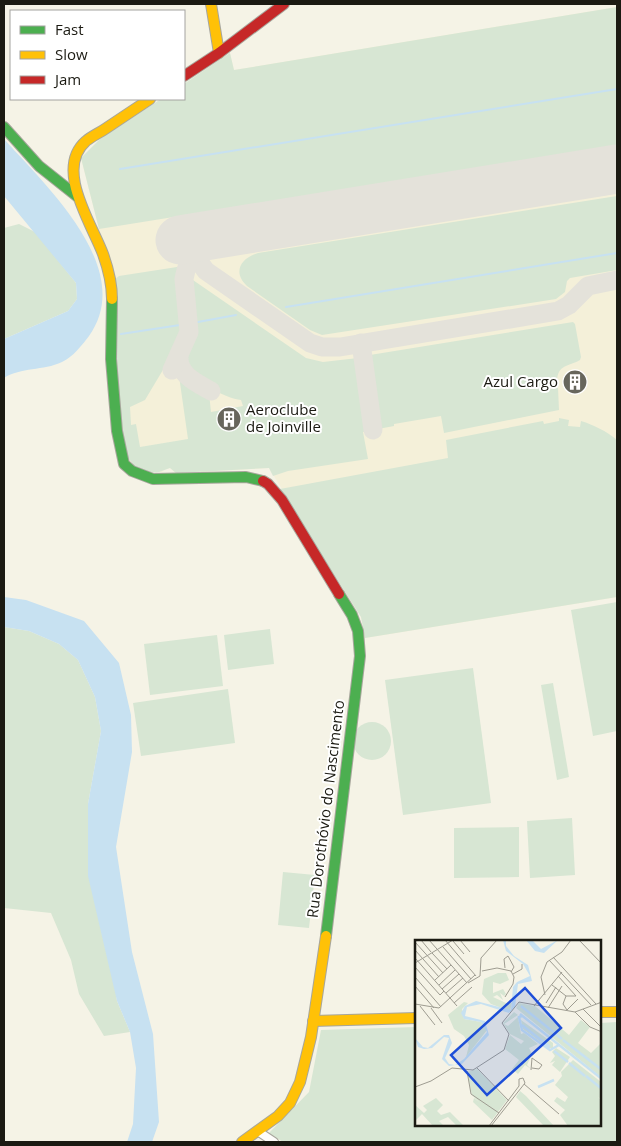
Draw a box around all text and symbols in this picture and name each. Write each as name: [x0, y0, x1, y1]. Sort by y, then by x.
legend: [10, 10, 185, 100]
text: Fast: [55, 19, 84, 39]
text: Slow: [55, 44, 88, 64]
text: Jam: [53, 69, 81, 89]
building icon: Azul Cargo: [562, 369, 588, 395]
place label: Azul Cargo: [484, 371, 558, 391]
place label: Aeroclube de Joinville: [246, 399, 321, 436]
building icon: Aeroclube de Joinville: [216, 406, 242, 432]
street label: Rua Dorothóvio do Nascimento: [302, 699, 348, 919]
inset map: [415, 940, 601, 1126]

